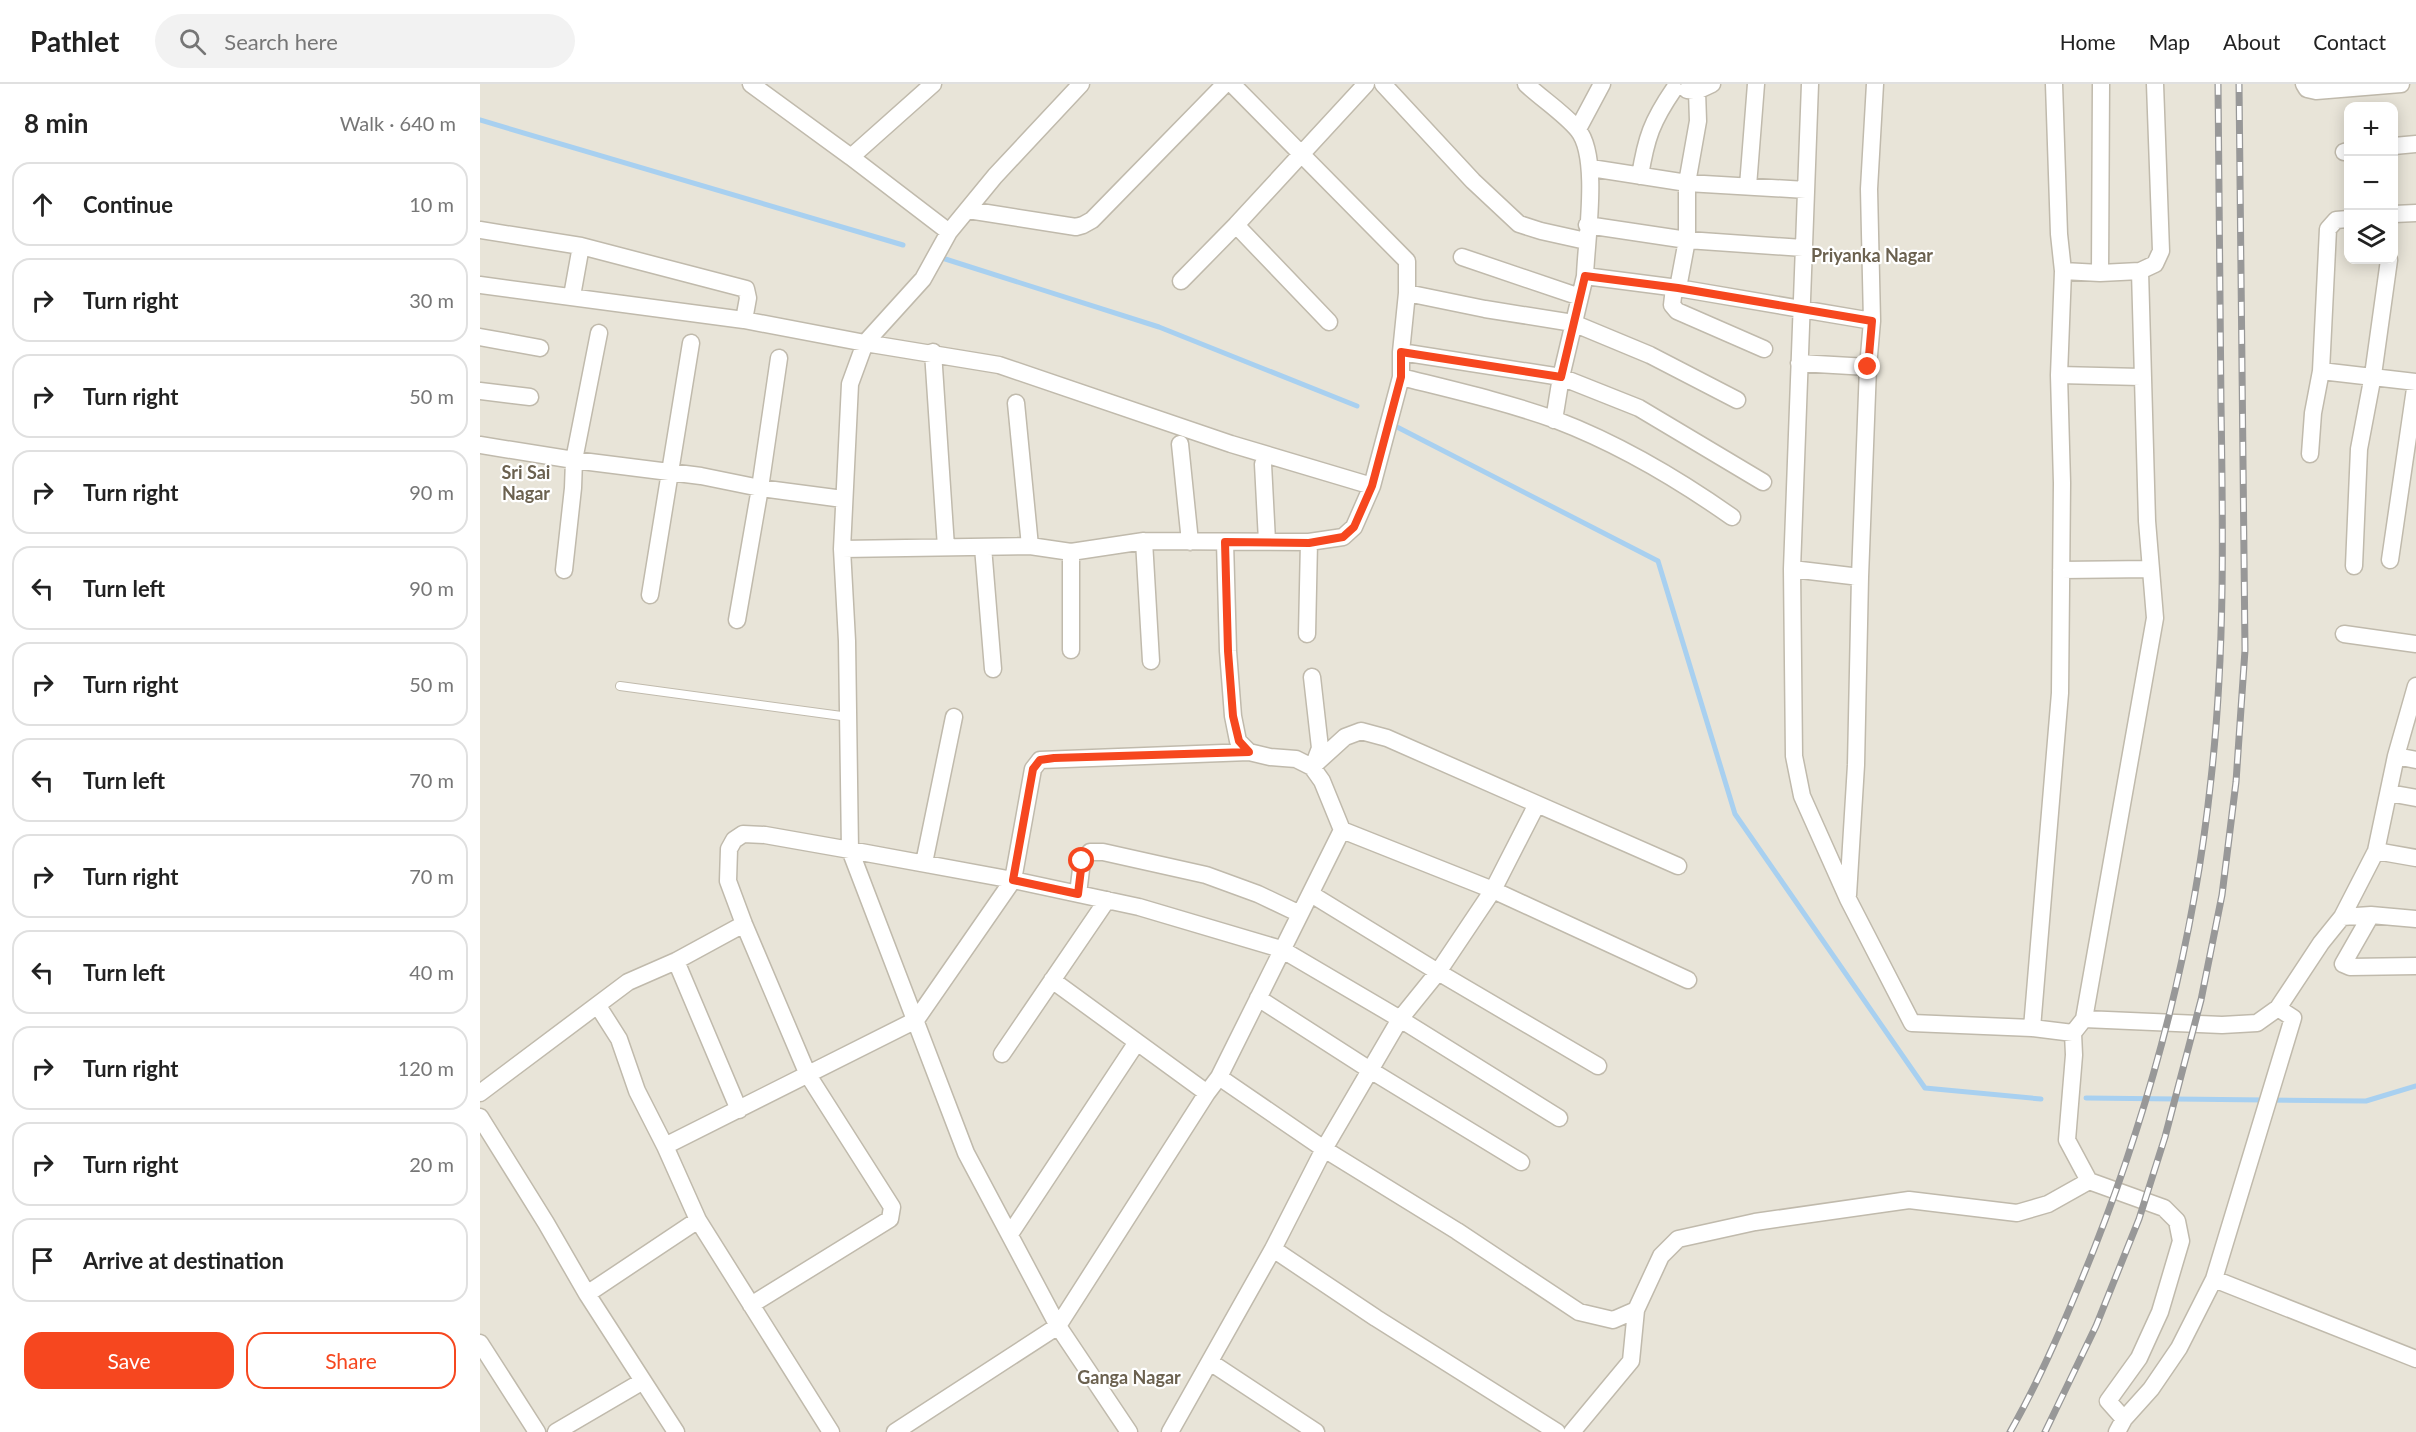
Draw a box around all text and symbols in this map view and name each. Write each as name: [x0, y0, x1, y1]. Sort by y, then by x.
search box: [155, 14, 575, 68]
text: Pathlet: [30, 24, 119, 58]
icon: search: [176, 25, 209, 58]
text: Search here: [224, 28, 338, 55]
text: Home: [2060, 29, 2116, 54]
text: Map: [2149, 29, 2190, 54]
text: About: [2223, 29, 2280, 54]
text: Contact: [2313, 29, 2386, 54]
map controls: [2344, 102, 2398, 264]
button: +: [2344, 102, 2398, 156]
text: 8 min: [24, 107, 88, 139]
text: Walk · 640 m: [340, 111, 456, 135]
button: −: [2344, 156, 2398, 210]
icon: ahead: [26, 188, 59, 221]
text: Continue: [83, 191, 173, 218]
text: 10 m: [409, 192, 454, 216]
button: layers: [2344, 210, 2398, 264]
district label: Priyanka Nagar: [1811, 244, 1933, 266]
icon: right: [26, 284, 59, 317]
text: Turn right: [83, 287, 178, 314]
text: 30 m: [409, 288, 454, 312]
route end: [1854, 353, 1880, 379]
icon: right: [26, 380, 59, 413]
text: Turn right: [83, 383, 178, 410]
text: 50 m: [409, 384, 454, 408]
district label: Sri Sai Nagar: [502, 461, 550, 504]
icon: right: [26, 476, 59, 509]
text: Turn right: [83, 479, 178, 506]
text: 90 m: [409, 480, 454, 504]
icon: left: [26, 572, 59, 605]
text: Turn left: [83, 575, 165, 602]
text: 90 m: [409, 576, 454, 600]
icon: right: [26, 668, 59, 701]
text: Turn right: [83, 671, 178, 698]
text: 50 m: [409, 672, 454, 696]
icon: left: [26, 764, 59, 797]
text: Turn left: [83, 767, 165, 794]
text: 70 m: [409, 768, 454, 792]
route start: [1068, 847, 1094, 873]
icon: right: [26, 860, 59, 893]
text: Turn right: [83, 863, 178, 890]
text: 70 m: [409, 864, 454, 888]
icon: left: [26, 956, 59, 989]
text: Turn left: [83, 959, 165, 986]
text: 40 m: [409, 960, 454, 984]
icon: right: [26, 1052, 59, 1085]
text: Turn right: [83, 1055, 178, 1082]
text: 120 m: [398, 1056, 454, 1080]
icon: right: [26, 1148, 59, 1181]
text: Turn right: [83, 1151, 178, 1178]
text: 20 m: [409, 1152, 454, 1176]
icon: arrive: [26, 1244, 59, 1277]
text: Arrive at destination: [83, 1247, 284, 1274]
button: Save: [24, 1332, 234, 1389]
button: Share: [246, 1332, 456, 1389]
district label: Ganga Nagar: [1077, 1366, 1181, 1388]

